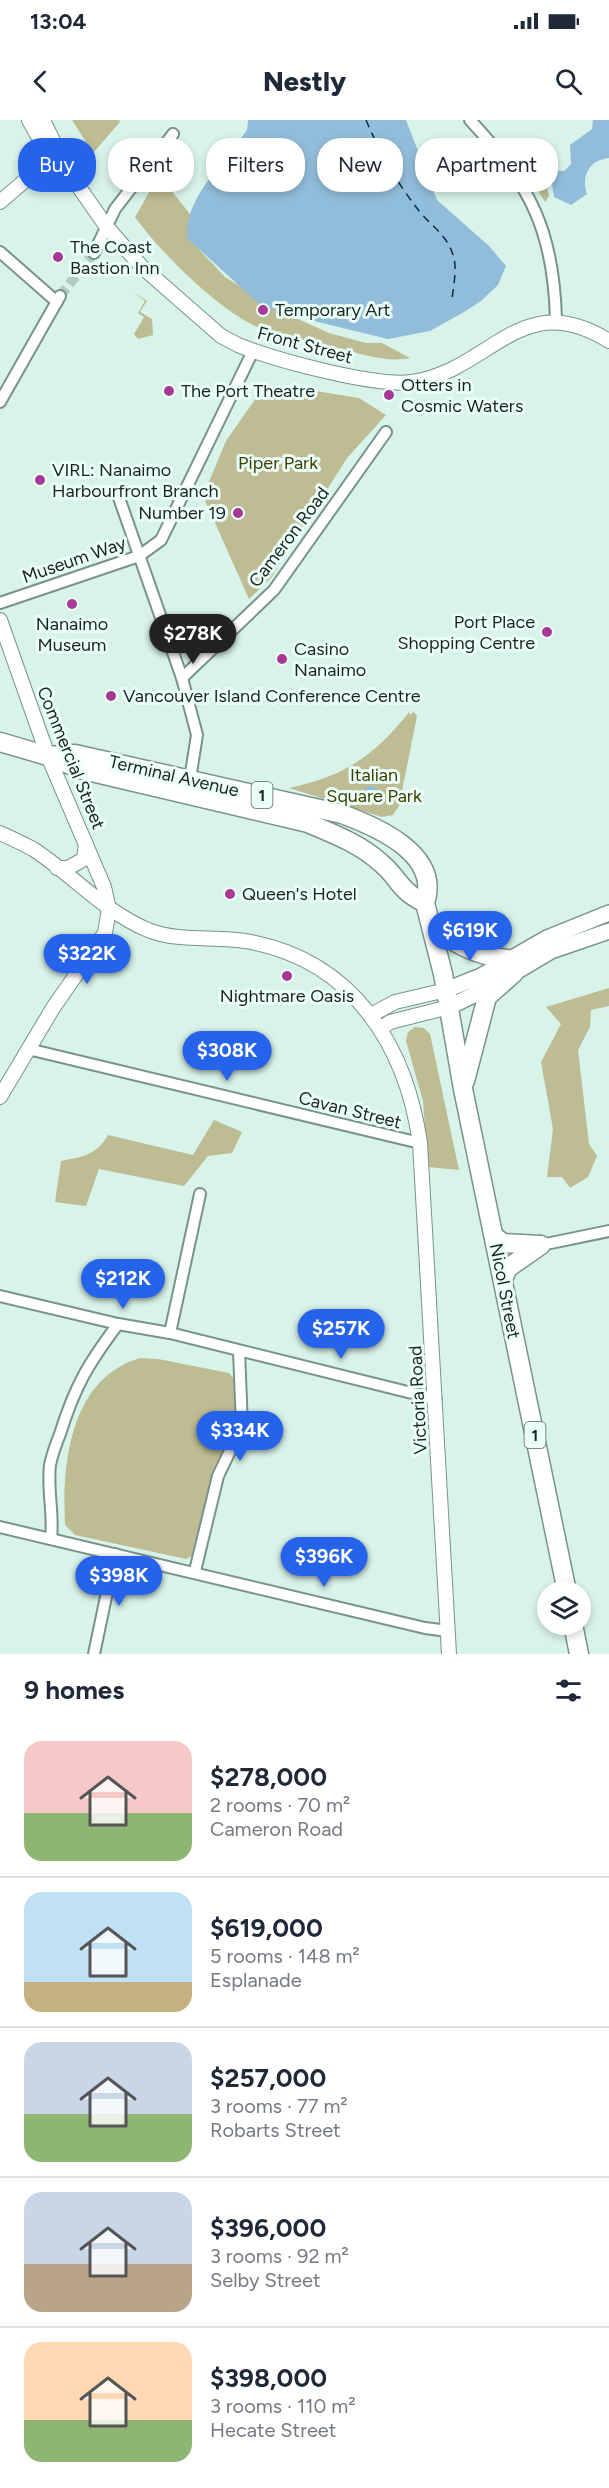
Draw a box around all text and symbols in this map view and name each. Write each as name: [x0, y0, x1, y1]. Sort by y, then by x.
text: 13:04: [30, 8, 86, 35]
icon: back: [24, 65, 57, 98]
text: Nestly: [263, 65, 346, 98]
icon: search: [552, 65, 585, 98]
chip: Buy: [18, 138, 96, 192]
chip: Rent: [108, 138, 194, 192]
chip: Filters: [206, 138, 305, 192]
chip: New: [317, 138, 403, 192]
chip: Apartment: [415, 138, 558, 192]
place label: The Coast Bastion Inn: [70, 236, 159, 279]
marker: The Coast Bastion Inn: [51, 250, 65, 264]
place label: Temporary Art: [275, 299, 391, 321]
marker: Temporary Art: [256, 303, 270, 317]
street label: Front Street: [255, 322, 355, 368]
place label: Otters in Cosmic Waters: [401, 374, 523, 417]
place label: The Port Theatre: [181, 380, 315, 402]
marker: The Port Theatre: [162, 384, 176, 398]
marker: Otters in Cosmic Waters: [382, 388, 396, 402]
park label: Piper Park: [238, 452, 318, 474]
place label: VIRL: Nanaimo Harbourfront Branch: [52, 459, 218, 502]
marker: VIRL: Nanaimo Harbourfront Branch: [33, 473, 47, 487]
street label: Cameron Road: [244, 483, 334, 591]
place label: Number 19: [138, 502, 226, 524]
marker: Number 19: [231, 506, 245, 520]
street label: Museum Way: [19, 532, 129, 588]
marker: Nanaimo Museum: [65, 597, 79, 611]
place label: Port Place Shopping Centre: [397, 611, 535, 654]
place label: Nanaimo Museum: [36, 613, 108, 656]
pin: $278K: [151, 614, 235, 665]
text: $278K: [163, 621, 223, 645]
marker: Port Place Shopping Centre: [540, 625, 554, 639]
place label: Casino Nanaimo: [294, 638, 366, 681]
marker: Casino Nanaimo: [275, 652, 289, 666]
street label: Commercial Street: [32, 683, 110, 833]
place label: Vancouver Island Conference Centre: [123, 685, 421, 707]
marker: Vancouver Island Conference Centre: [104, 689, 118, 703]
street label: Terminal Avenue: [107, 750, 241, 802]
park label: Italian Square Park: [326, 764, 422, 807]
road number: 1: [252, 782, 272, 808]
place label: Queen's Hotel: [242, 883, 357, 905]
marker: Queen's Hotel: [223, 887, 237, 901]
pin: $619K: [428, 911, 512, 962]
text: $619K: [442, 918, 498, 942]
pin: $322K: [45, 934, 129, 985]
text: $322K: [58, 941, 116, 965]
marker: Nightmare Oasis: [280, 969, 294, 983]
place label: Nightmare Oasis: [220, 985, 354, 1007]
pin: $308K: [185, 1031, 269, 1082]
text: $308K: [197, 1038, 257, 1062]
street label: Cavan Street: [296, 1087, 404, 1133]
street label: Nicol Street: [485, 1241, 525, 1341]
pin: $212K: [81, 1259, 165, 1310]
text: $212K: [95, 1266, 151, 1290]
pin: $257K: [299, 1309, 383, 1360]
text: $257K: [312, 1316, 370, 1340]
street label: Victoria Road: [404, 1345, 432, 1455]
pin: $334K: [198, 1411, 282, 1462]
text: $334K: [210, 1418, 270, 1442]
road number: 1: [524, 1422, 546, 1448]
pin: $396K: [282, 1537, 366, 1588]
text: $396K: [295, 1544, 353, 1568]
pin: $398K: [77, 1556, 161, 1607]
text: $398K: [89, 1563, 149, 1587]
map controls: [537, 1581, 591, 1635]
button: layers: [537, 1581, 591, 1635]
text: 9 homes: [24, 1674, 124, 1706]
icon: filters: [552, 1674, 585, 1707]
text: $278,000: [210, 1761, 327, 1793]
icon: home: [72, 1765, 144, 1837]
text: 2 rooms · 70 m²: [210, 1793, 350, 1817]
text: Cameron Road: [210, 1817, 343, 1841]
text: $619,000: [210, 1912, 323, 1944]
icon: home: [72, 1916, 144, 1988]
text: 5 rooms · 148 m²: [210, 1944, 360, 1968]
text: Esplanade: [210, 1968, 302, 1992]
text: $257,000: [210, 2062, 326, 2094]
icon: home: [72, 2066, 144, 2138]
text: 3 rooms · 77 m²: [210, 2094, 348, 2118]
text: Robarts Street: [210, 2118, 341, 2142]
text: $396,000: [210, 2212, 326, 2244]
icon: home: [72, 2216, 144, 2288]
text: 3 rooms · 92 m²: [210, 2244, 349, 2268]
text: Selby Street: [210, 2268, 321, 2292]
text: $398,000: [210, 2362, 327, 2394]
icon: home: [72, 2366, 144, 2438]
text: 3 rooms · 110 m²: [210, 2394, 356, 2418]
text: Hecate Street: [210, 2418, 336, 2442]

